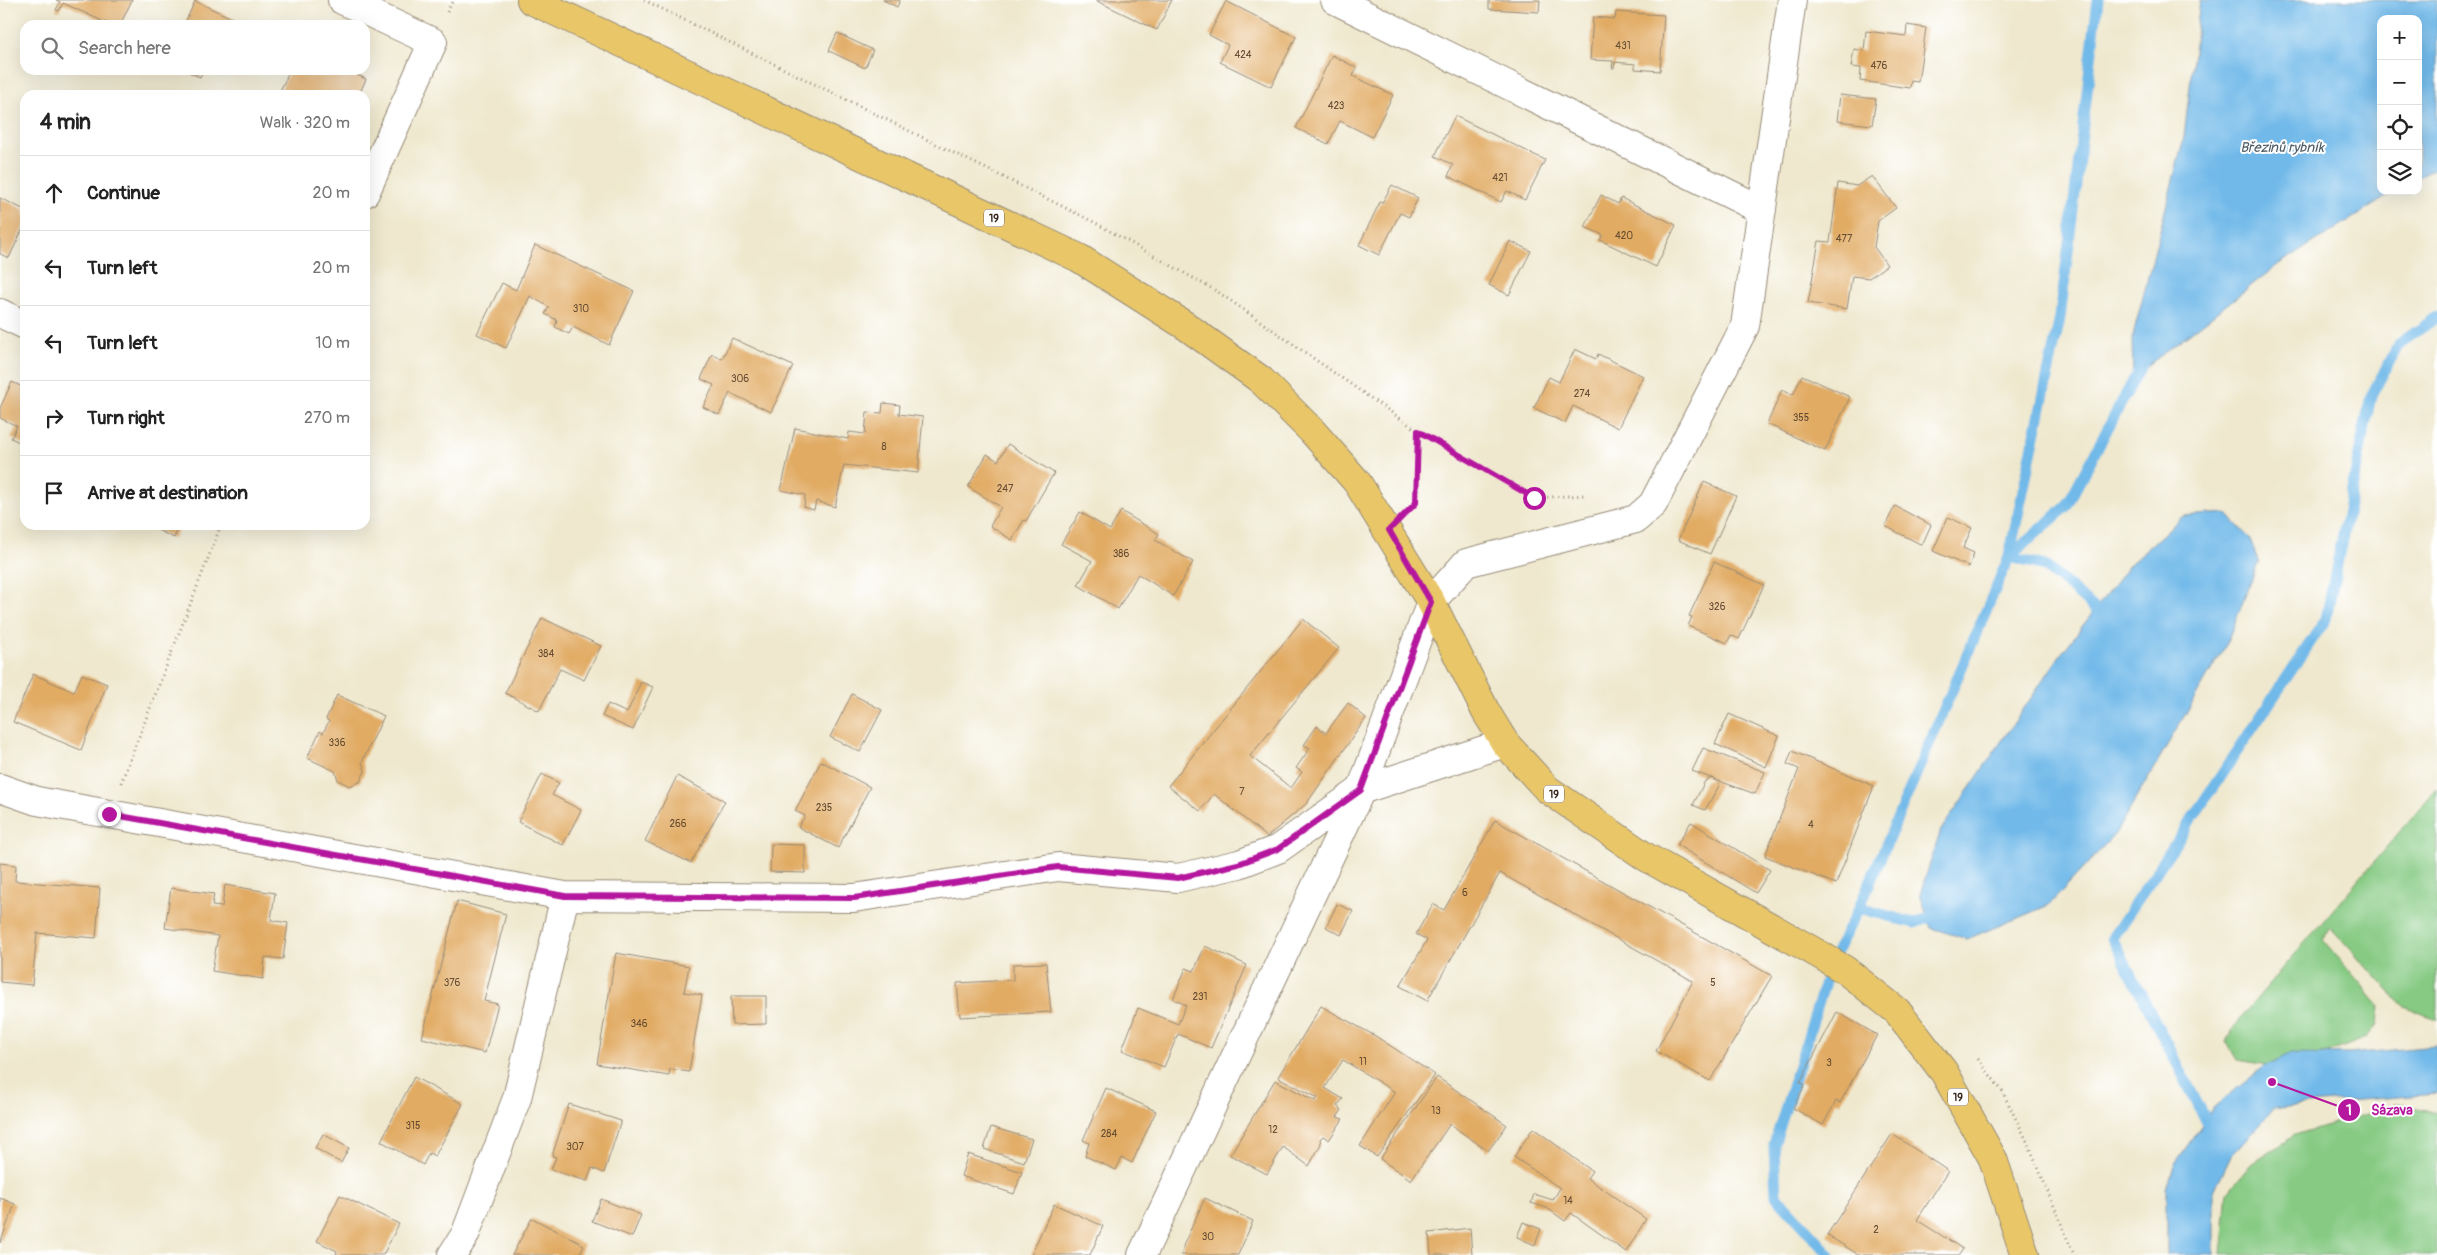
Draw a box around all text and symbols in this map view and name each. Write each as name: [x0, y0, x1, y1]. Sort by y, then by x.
map controls: [2377, 15, 2422, 195]
button: +: [2377, 15, 2422, 60]
search box: [20, 20, 370, 75]
icon: search: [38, 34, 66, 62]
text: Search here: [78, 36, 171, 60]
house number: 431: [1615, 40, 1631, 52]
house number: 424: [1234, 49, 1252, 61]
house number: 476: [1871, 60, 1888, 72]
button: −: [2377, 60, 2422, 105]
house number: 423: [1328, 100, 1345, 112]
button: locate: [2377, 105, 2422, 150]
text: 4 min: [40, 109, 91, 136]
text: Walk · 320 m: [260, 113, 350, 133]
water label: Březinů rybník: [2240, 139, 2325, 156]
button: layers: [2377, 150, 2422, 195]
house number: 421: [1492, 172, 1508, 184]
icon: ahead: [40, 179, 68, 207]
text: Continue: [87, 181, 160, 205]
text: 20 m: [312, 183, 350, 203]
road number: 19: [984, 210, 1004, 227]
house number: 420: [1615, 230, 1633, 242]
house number: 477: [1836, 233, 1853, 245]
icon: left: [40, 254, 68, 282]
text: Turn left: [87, 256, 157, 280]
text: 20 m: [312, 258, 350, 278]
house number: 310: [573, 303, 589, 315]
icon: left: [40, 329, 68, 357]
text: Turn left: [87, 331, 157, 355]
text: 10 m: [315, 333, 350, 353]
house number: 306: [731, 373, 749, 385]
house number: 274: [1574, 388, 1591, 400]
icon: right: [40, 404, 68, 432]
text: Turn right: [87, 406, 165, 430]
text: 270 m: [304, 408, 350, 428]
house number: 355: [1793, 412, 1809, 424]
house number: 8: [881, 441, 887, 453]
icon: arrive: [40, 479, 68, 507]
text: Arrive at destination: [87, 481, 248, 505]
house number: 247: [997, 483, 1014, 495]
route start: [1523, 487, 1546, 510]
house number: 386: [1113, 548, 1129, 560]
house number: 326: [1709, 601, 1726, 613]
house number: 384: [538, 648, 554, 660]
house number: 336: [329, 737, 346, 749]
house number: 7: [1239, 786, 1245, 798]
road number: 19: [1544, 786, 1564, 802]
house number: 235: [816, 802, 832, 814]
route end: [98, 803, 121, 826]
house number: 266: [669, 818, 687, 830]
house number: 4: [1808, 819, 1814, 831]
house number: 6: [1462, 887, 1468, 899]
house number: 376: [444, 977, 461, 989]
house number: 5: [1710, 977, 1716, 989]
house number: 231: [1193, 991, 1207, 1003]
house number: 346: [630, 1018, 648, 1030]
house number: 11: [1359, 1056, 1367, 1068]
house number: 3: [1826, 1057, 1832, 1069]
road number: 19: [1948, 1088, 1968, 1106]
callout: Sázava: [2337, 1096, 2423, 1125]
text: 1: [2346, 1101, 2352, 1120]
text: Sázava: [2371, 1102, 2413, 1119]
house number: 13: [1431, 1105, 1441, 1117]
house number: 315: [406, 1120, 420, 1132]
house number: 12: [1268, 1124, 1278, 1136]
house number: 284: [1101, 1128, 1117, 1140]
house number: 307: [566, 1141, 585, 1153]
house number: 14: [1563, 1195, 1573, 1207]
house number: 2: [1873, 1224, 1879, 1236]
house number: 30: [1202, 1231, 1214, 1243]

